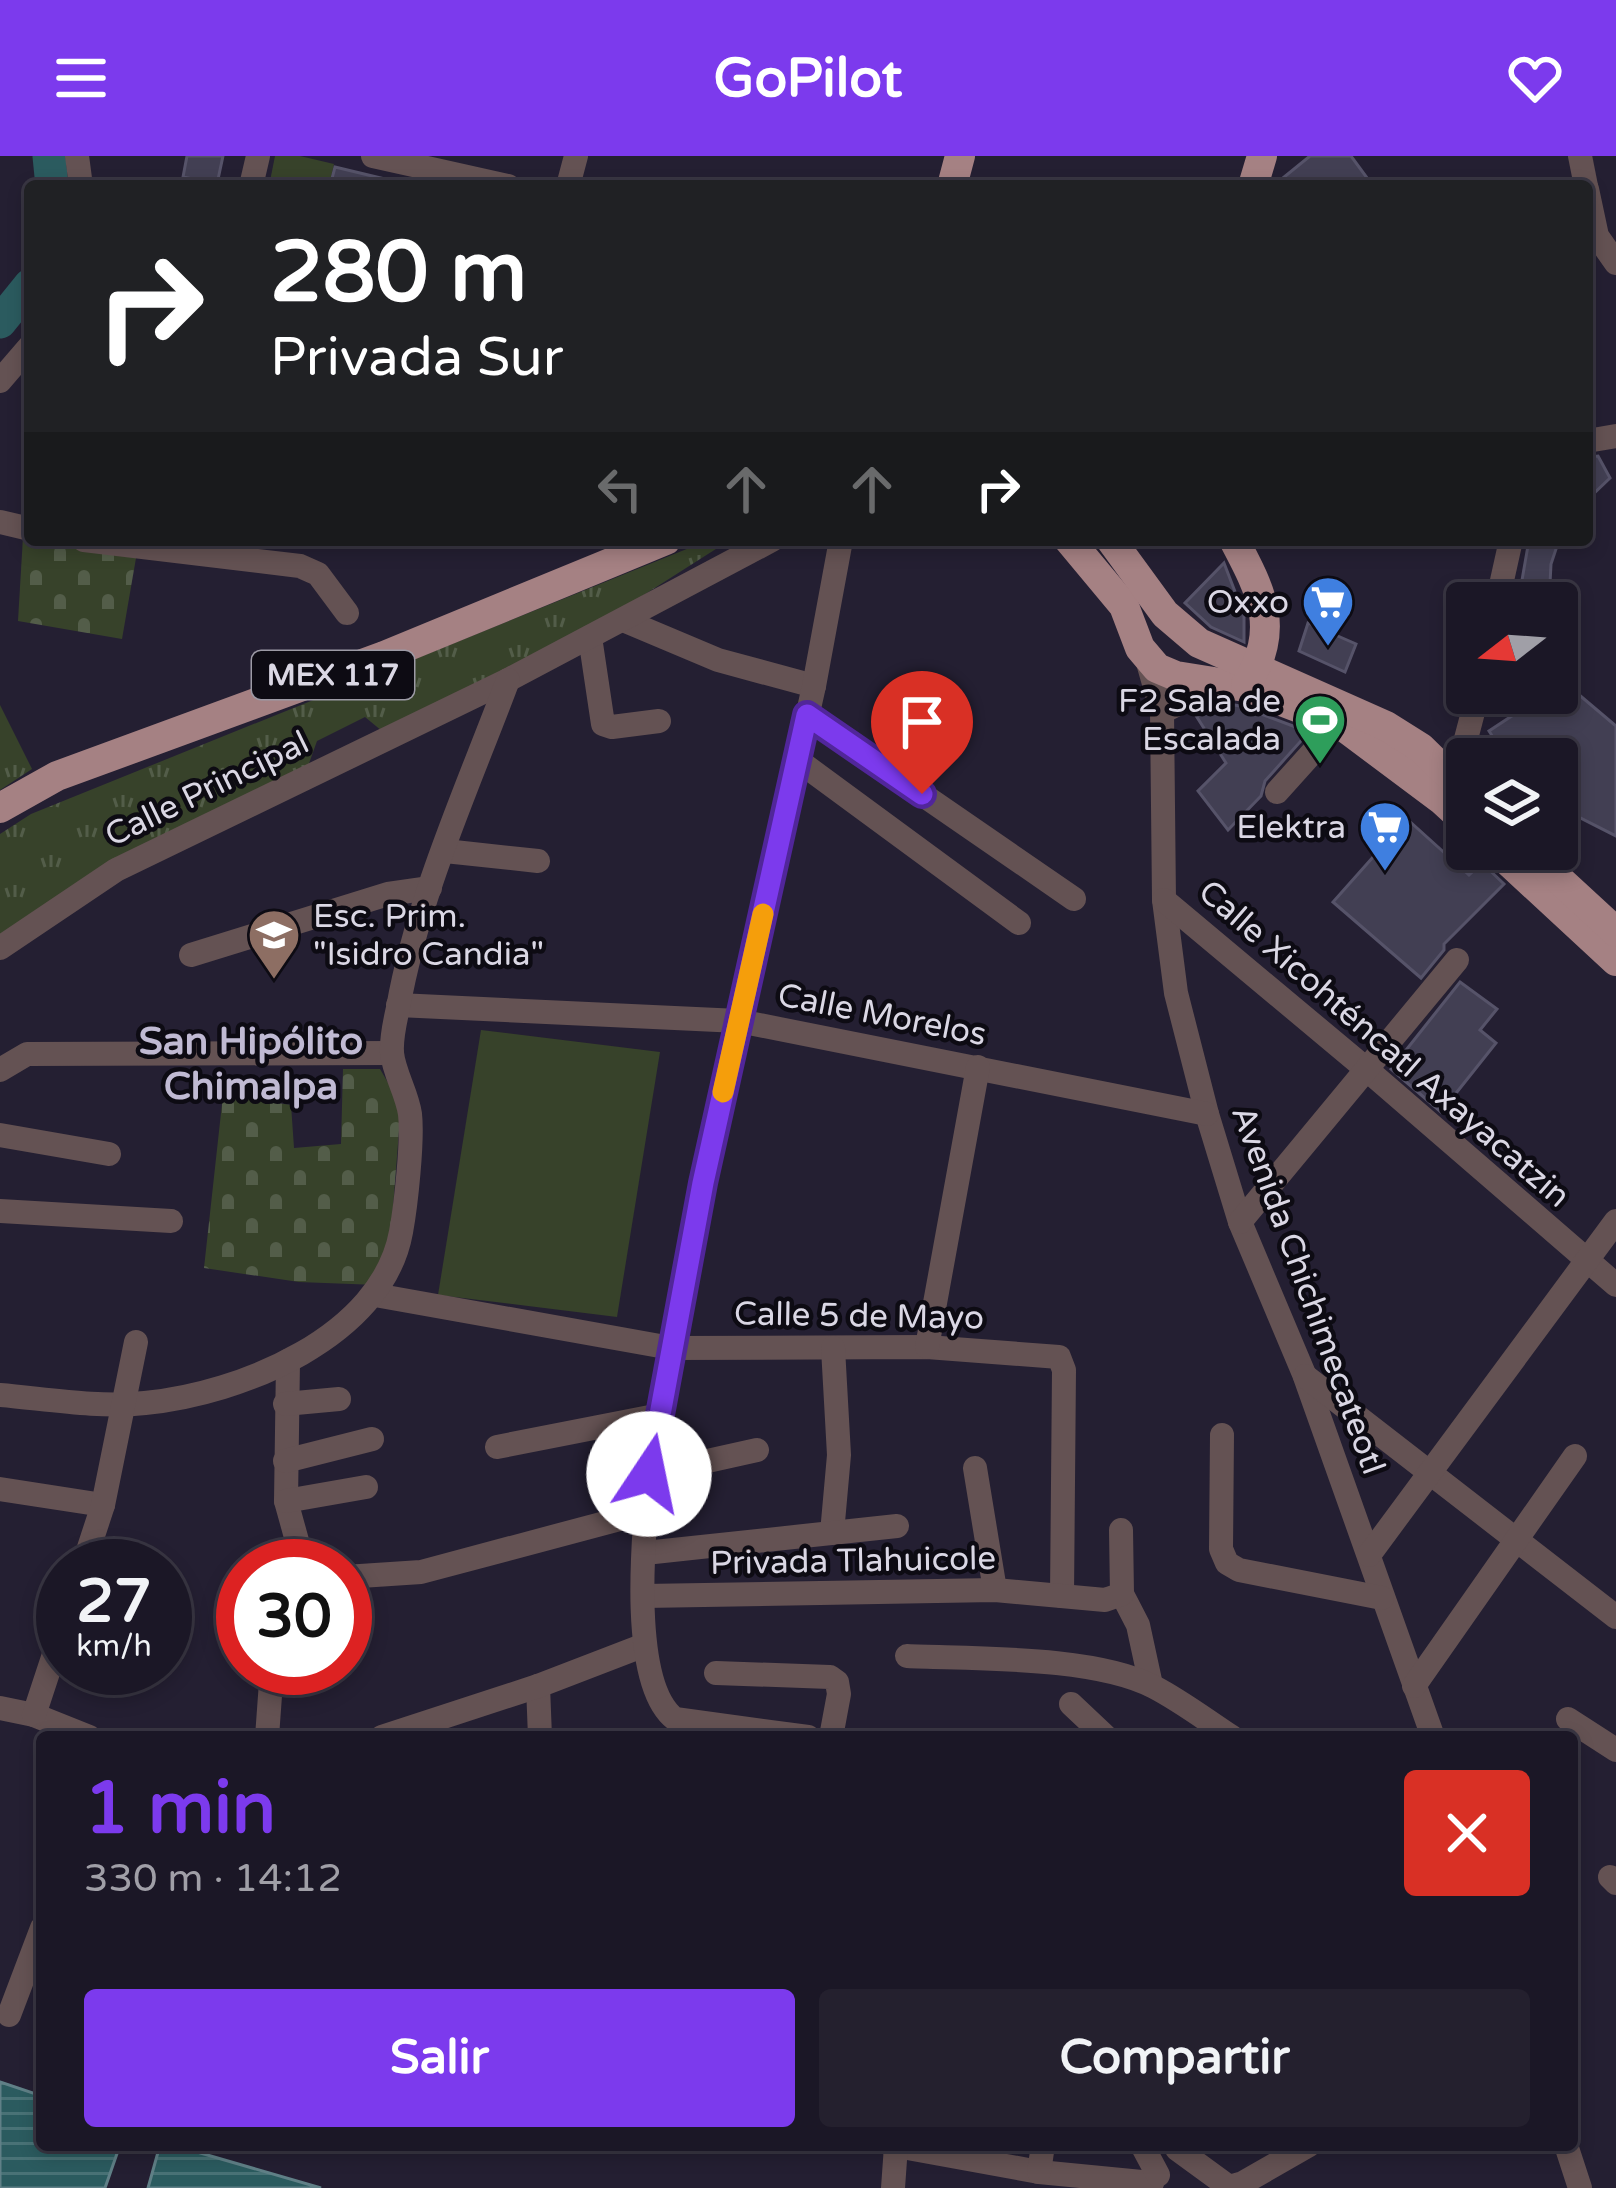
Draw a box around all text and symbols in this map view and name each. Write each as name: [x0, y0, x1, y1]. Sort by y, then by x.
icon: menu: [48, 45, 114, 111]
icon: heart: [1502, 45, 1568, 111]
text: GoPilot: [714, 46, 902, 111]
text: 280 m: [270, 223, 527, 324]
icon: right: [72, 228, 228, 384]
text: Privada Sur: [270, 325, 563, 390]
icon: left: [587, 456, 653, 522]
icon: ahead: [713, 456, 779, 522]
icon: ahead: [839, 456, 905, 522]
icon: right: [965, 456, 1031, 522]
supermarket icon: Oxxo: [1300, 574, 1356, 648]
north arrow: [1446, 582, 1578, 714]
map controls: [1446, 582, 1578, 870]
place label: Oxxo: [1207, 583, 1289, 622]
road number: MEX 117: [252, 651, 414, 699]
pin: [871, 671, 973, 794]
place label: F2 Sala de Escalada: [1118, 682, 1281, 759]
icon: arrive: [889, 689, 955, 755]
sports icon: F2 Sala de Escalada: [1292, 692, 1348, 766]
street label: Calle Principal: [99, 723, 315, 855]
button: layers: [1446, 738, 1578, 870]
supermarket icon: Elektra: [1357, 799, 1413, 873]
place label: Elektra: [1236, 808, 1346, 847]
street label: Calle Xicohténcatl Axayacatzin: [1190, 872, 1578, 1216]
place label: Esc. Prim. "Isidro Candia": [313, 897, 544, 974]
school or university icon: Esc. Prim. "Isidro Candia": [246, 907, 302, 981]
street label: Calle Morelos: [774, 976, 990, 1054]
district label: San Hipólito Chimalpa: [139, 1018, 363, 1110]
street label: Avenida Chichimecateotl: [1223, 1100, 1393, 1480]
street label: Calle 5 de Mayo: [734, 1294, 984, 1338]
position arrow: [586, 1411, 712, 1537]
speed limit sign: 30: [216, 1539, 372, 1695]
street label: Privada Tlahuicole: [710, 1539, 996, 1583]
text: 27: [76, 1566, 152, 1638]
text: km/h: [76, 1628, 152, 1665]
text: 1 min: [84, 1766, 276, 1853]
button: close: [1404, 1770, 1530, 1896]
text: 330 m · 14:12: [84, 1855, 342, 1902]
button: Salir: [84, 1989, 795, 2127]
button: Compartir: [819, 1989, 1530, 2127]

